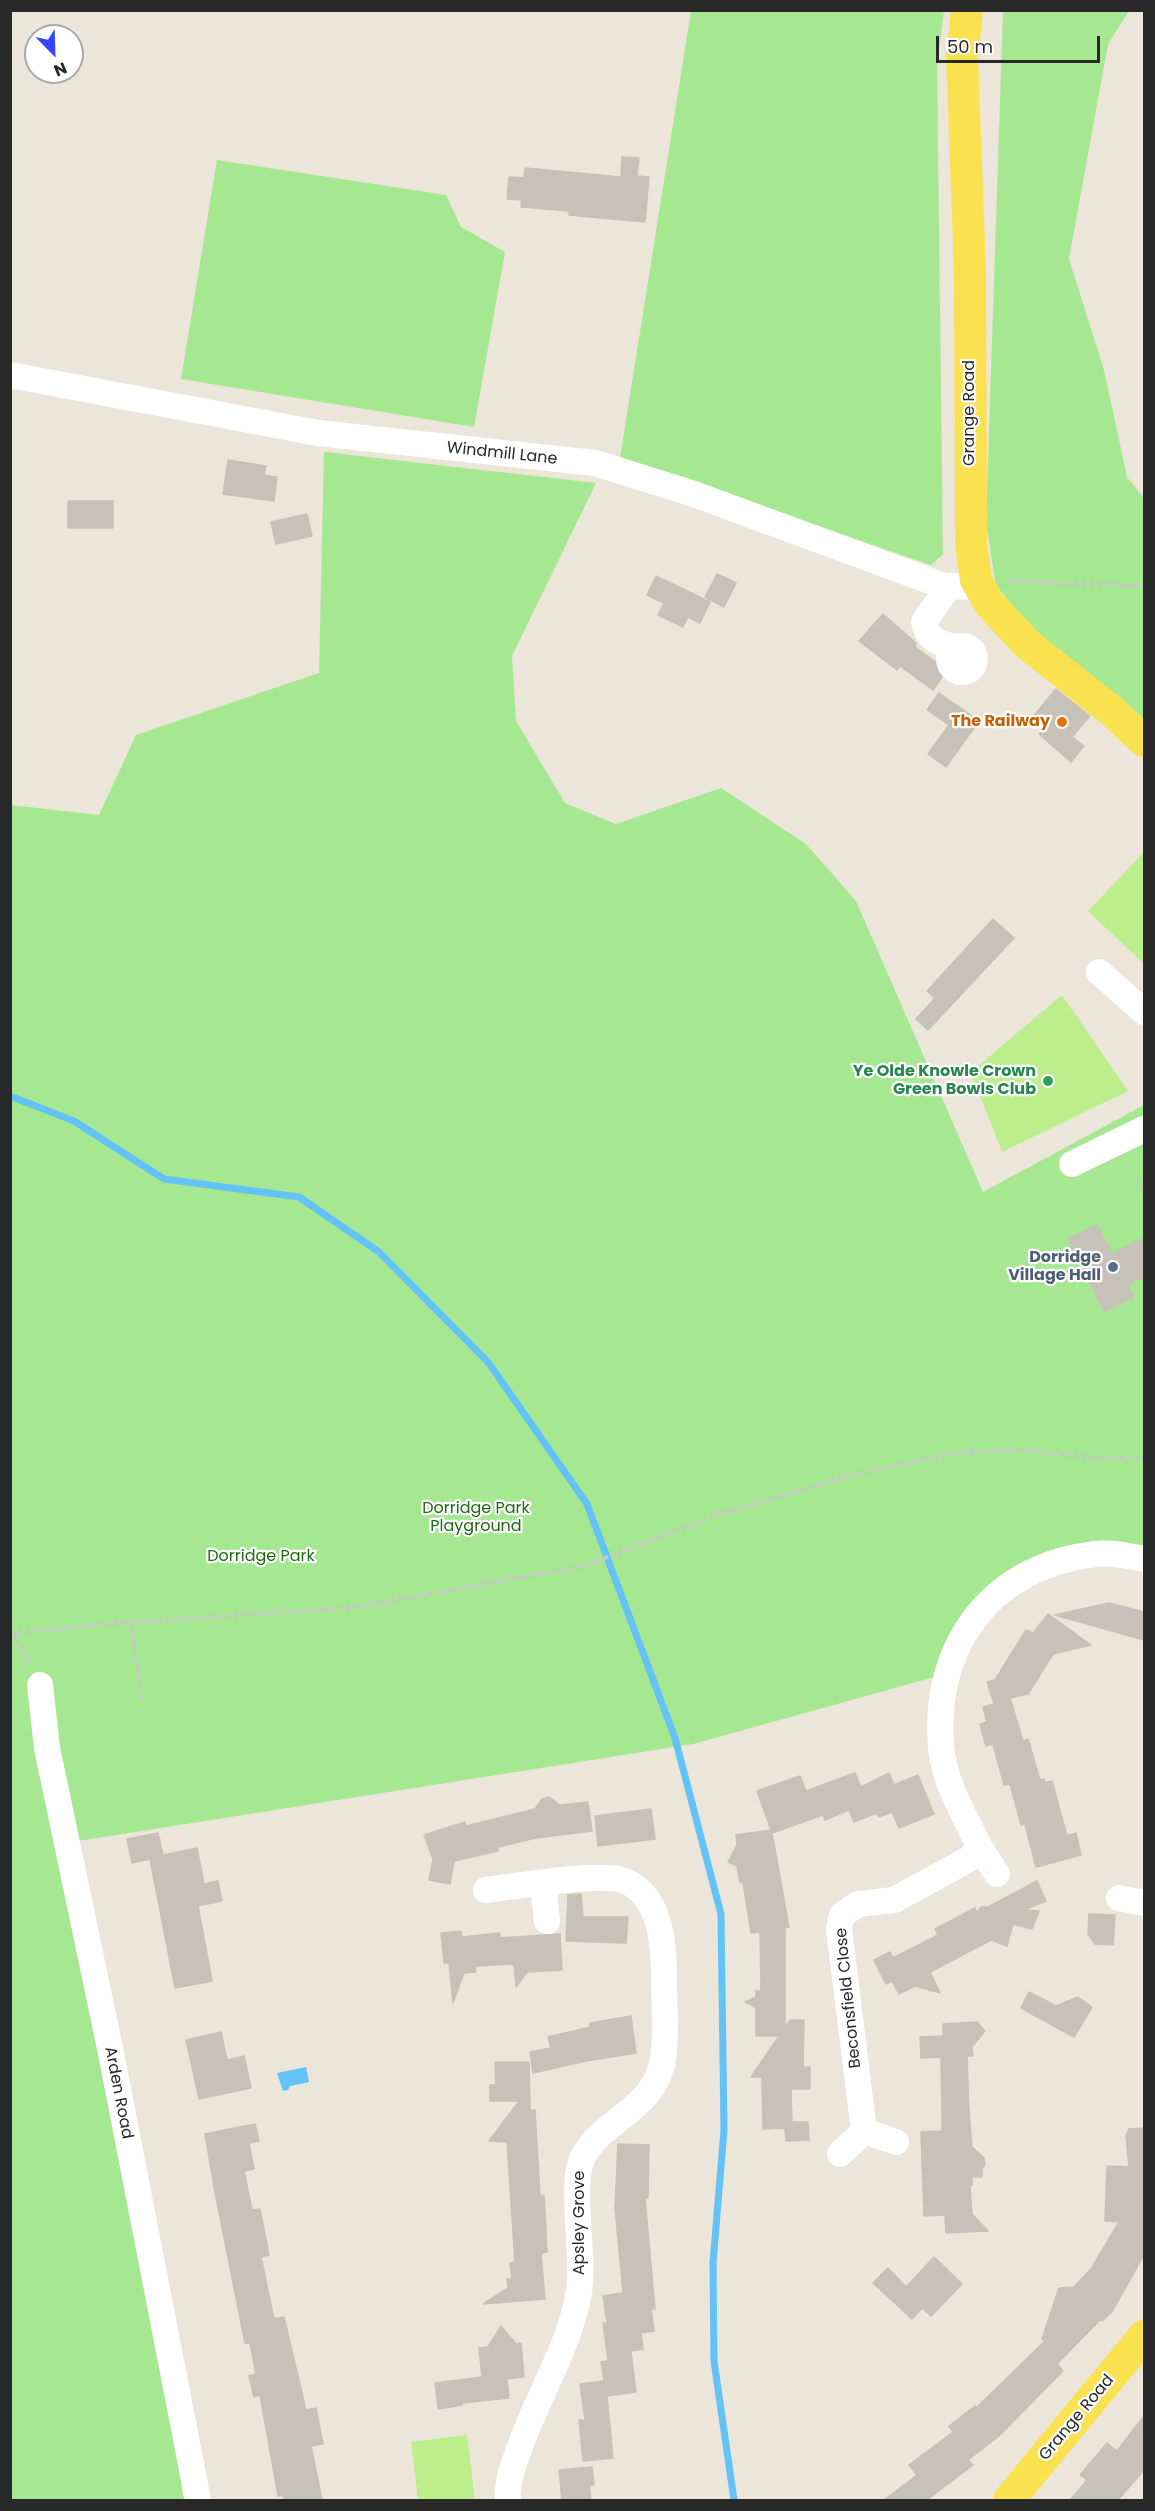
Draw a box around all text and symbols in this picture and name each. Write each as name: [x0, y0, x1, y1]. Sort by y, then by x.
north arrow: [24, 24, 84, 84]
scale bar: [939, 24, 1102, 62]
text: 50 m: [947, 34, 993, 59]
text: N: [50, 56, 70, 82]
street label: Grange Road: [960, 360, 980, 466]
street label: Windmill Lane: [446, 439, 558, 469]
place label: The Railway: [951, 712, 1050, 732]
marker: The Railway: [1055, 715, 1069, 729]
place label: Ye Olde Knowle Crown Green Bowls Club: [853, 1062, 1036, 1100]
marker: Ye Olde Knowle Crown Green Bowls Club: [1041, 1074, 1055, 1088]
place label: Dorridge Village Hall: [1008, 1248, 1101, 1286]
marker: Dorridge Village Hall: [1106, 1260, 1120, 1274]
park label: Dorridge Park Playground: [422, 1499, 530, 1537]
park label: Dorridge Park: [207, 1547, 315, 1567]
street label: Beconsfield Close: [832, 1927, 866, 2069]
street label: Arden Road: [100, 2045, 136, 2141]
street label: Apsley Grove: [570, 2171, 590, 2275]
street label: Grange Road: [1036, 2371, 1118, 2465]

